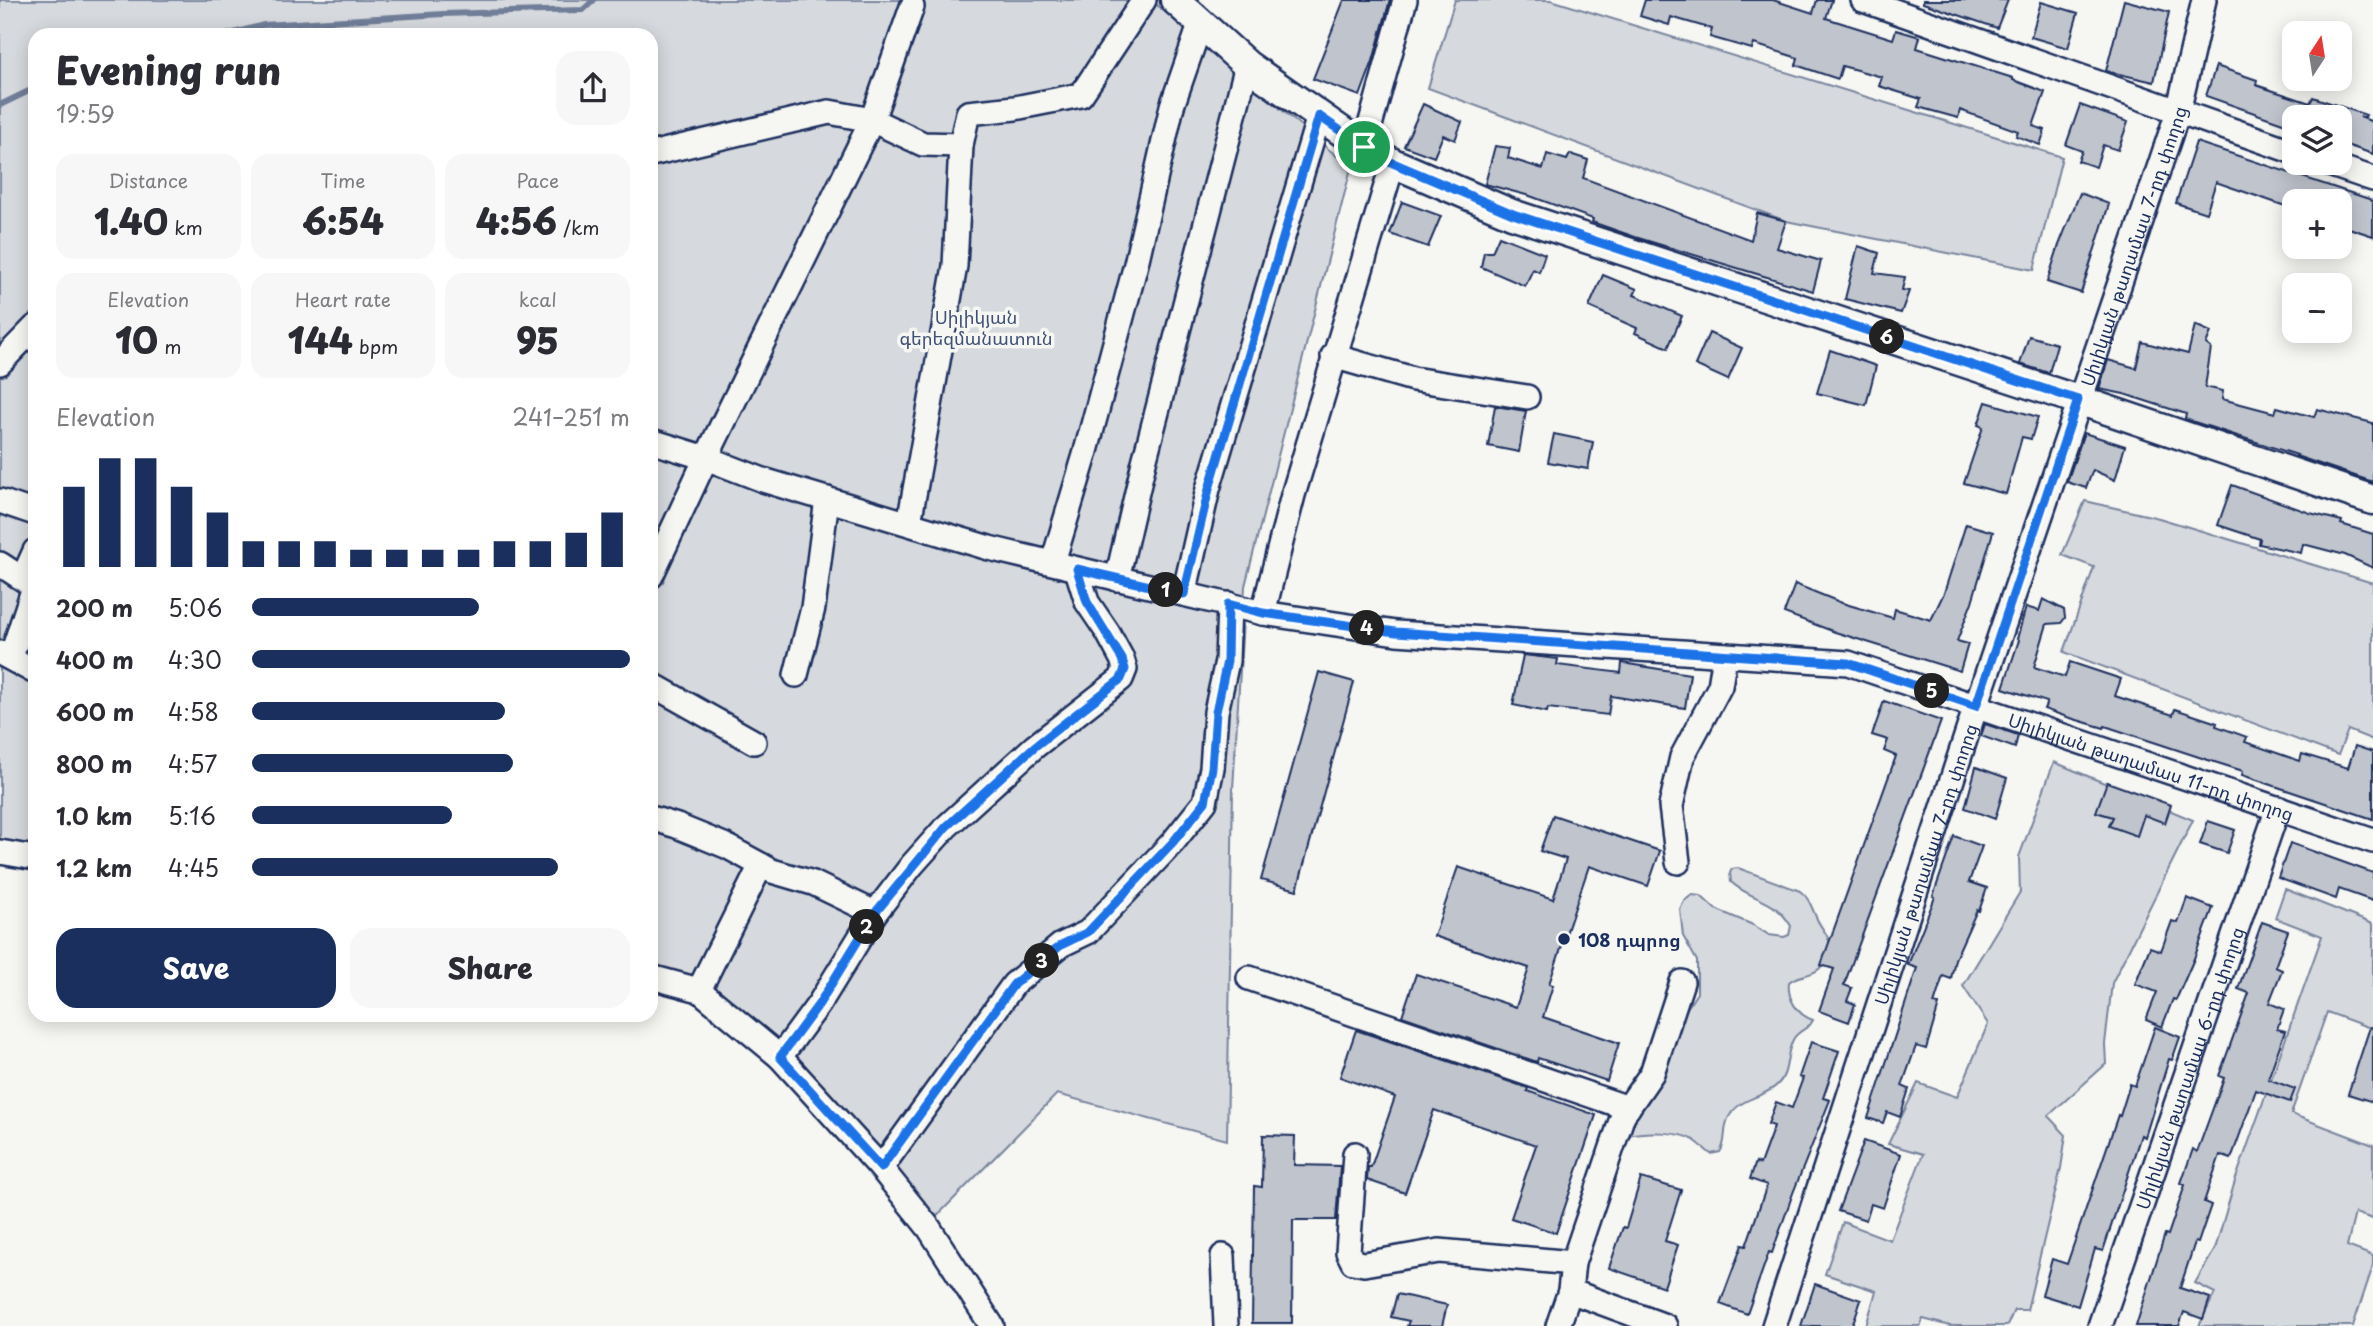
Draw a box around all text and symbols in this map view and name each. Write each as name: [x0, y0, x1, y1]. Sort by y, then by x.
north arrow: [2282, 21, 2352, 91]
map controls: [2282, 21, 2352, 343]
text: Evening run: [56, 41, 281, 98]
button: share: [556, 51, 630, 125]
text: 19:59: [56, 96, 115, 131]
street label: Սիլիկյան թաղամաս 7-րդ փողոց: [2072, 103, 2192, 390]
button: layers: [2282, 105, 2352, 175]
pin: [1334, 117, 1394, 177]
icon: arrive: [1345, 128, 1383, 166]
text: Distance: [108, 166, 188, 194]
text: Time: [321, 166, 365, 194]
text: Pace: [516, 166, 559, 194]
button: +: [2282, 189, 2352, 259]
text: 1.40: [94, 194, 168, 247]
text: 6:54: [302, 194, 384, 247]
text: 4:56: [476, 194, 557, 247]
text: km: [168, 213, 203, 241]
text: /km: [557, 213, 600, 241]
button: −: [2282, 273, 2352, 343]
text: Elevation: [107, 285, 189, 313]
text: Heart rate: [295, 285, 391, 313]
text: kcal: [519, 285, 557, 313]
park label: Սիլիկյան գերեզմանատուն: [899, 303, 1053, 351]
text: 10: [115, 313, 158, 366]
text: 144: [288, 313, 353, 366]
text: 95: [516, 313, 559, 366]
pin: 6: [1870, 320, 1904, 354]
text: 6: [1880, 322, 1893, 350]
text: m: [158, 332, 182, 360]
text: bpm: [353, 332, 398, 360]
text: Elevation: [56, 399, 155, 434]
text: 241–251 m: [512, 399, 630, 434]
pin: 1: [1148, 572, 1184, 608]
text: 1: [1161, 575, 1170, 603]
text: 200 m: [56, 590, 133, 625]
text: 5:06: [168, 590, 222, 625]
pin: 4: [1350, 610, 1384, 646]
text: 4: [1360, 613, 1373, 641]
text: 400 m: [56, 642, 134, 677]
text: 4:30: [168, 642, 222, 677]
pin: 5: [1914, 674, 1950, 708]
text: 5: [1925, 676, 1938, 704]
text: 600 m: [56, 694, 134, 729]
text: 4:58: [168, 694, 219, 729]
street label: Սիլիկյան թաղամաս 11-րդ փողոց: [2005, 705, 2298, 827]
street label: Սիլիկյան թաղամաս 7-րդ փողոց: [1866, 720, 1983, 1008]
text: 800 m: [56, 746, 133, 781]
text: 4:57: [168, 746, 217, 781]
text: 1.0 km: [56, 798, 133, 833]
text: 5:16: [168, 798, 216, 833]
text: 1.2 km: [56, 850, 132, 885]
text: 4:45: [168, 850, 219, 885]
pin: 2: [850, 909, 884, 944]
text: 2: [860, 912, 873, 940]
street label: Սիլիկյան թաղամաս 6-րդ փողոց: [2128, 923, 2250, 1213]
place label: 108 դպրոց: [1578, 926, 1681, 953]
button: Save: [56, 928, 336, 1008]
button: Share: [350, 928, 630, 1008]
marker: 108 դպրոց: [1556, 931, 1572, 947]
pin: 3: [1024, 944, 1060, 978]
text: 3: [1035, 946, 1048, 974]

